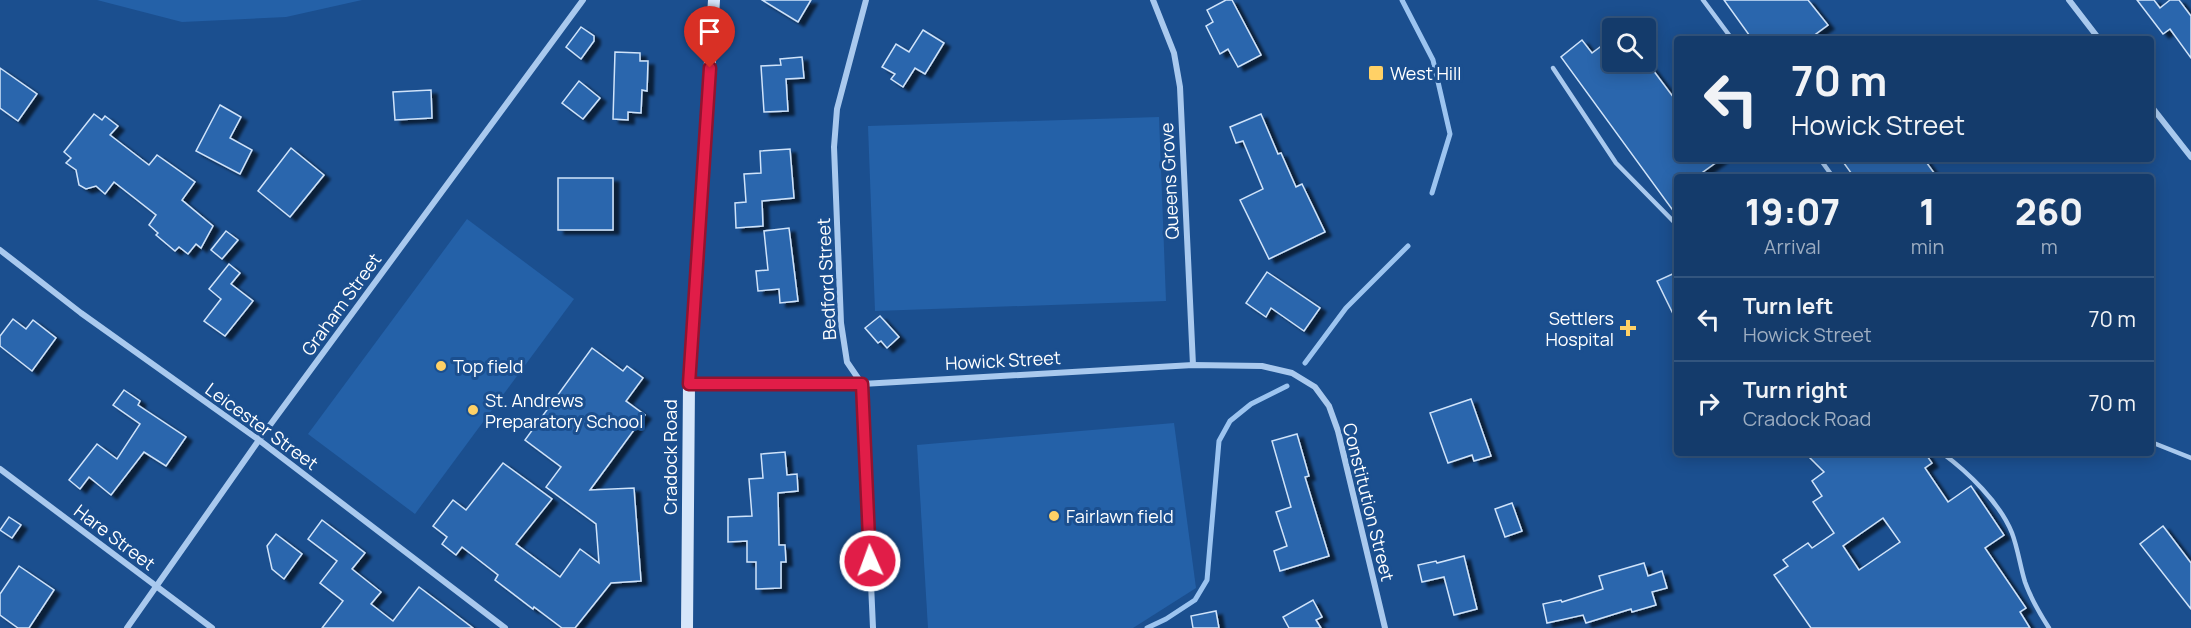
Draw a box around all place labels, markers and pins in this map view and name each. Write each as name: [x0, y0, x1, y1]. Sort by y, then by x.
pin: [684, 6, 735, 68]
place label: West Hill: [1390, 61, 1461, 85]
marker: West Hill: [1367, 64, 1385, 82]
place label: Settlers Hospital: [1545, 306, 1614, 351]
marker: Settlers Hospital: [1619, 319, 1637, 337]
place label: Top field: [453, 354, 523, 378]
marker: Top field: [434, 359, 448, 373]
place label: St. Andrews Preparatory School: [485, 388, 643, 433]
marker: St. Andrews Preparatory School: [466, 403, 480, 417]
place label: Fairlawn field: [1066, 504, 1174, 528]
marker: Fairlawn field: [1047, 509, 1061, 523]

